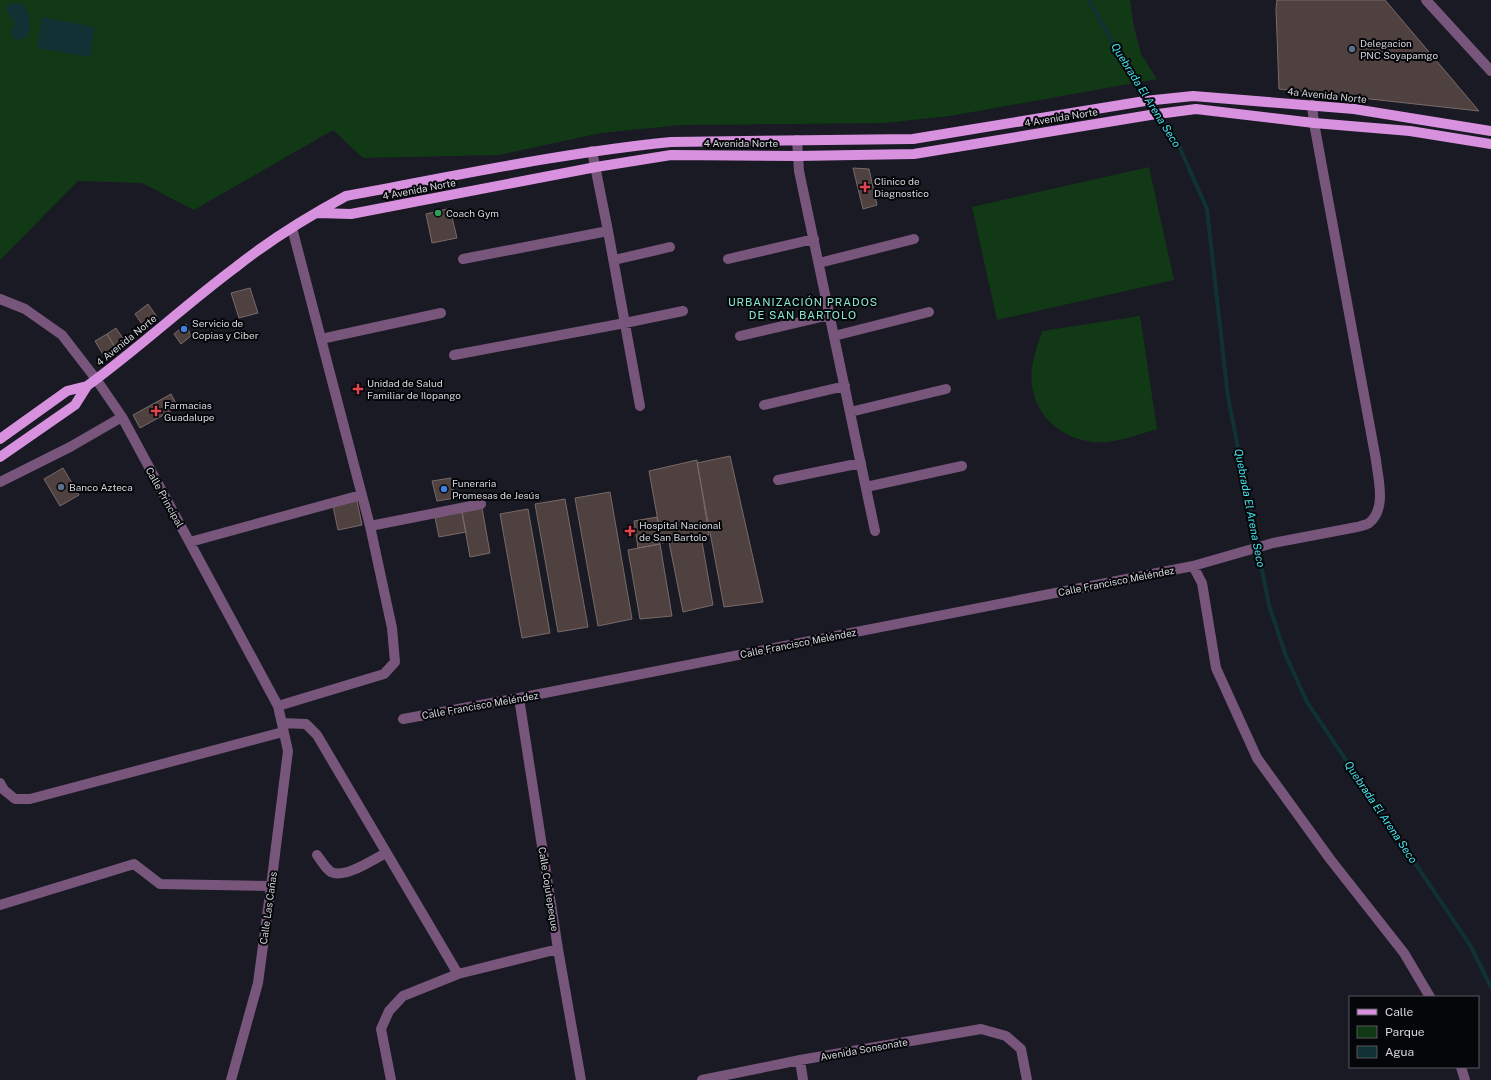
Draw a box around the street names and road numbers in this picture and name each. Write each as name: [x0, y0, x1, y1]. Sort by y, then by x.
street label: 4a Avenida Norte: [1287, 85, 1368, 105]
street label: 4 Avenida Norte: [1023, 105, 1099, 129]
street label: 4 Avenida Norte: [704, 137, 778, 149]
street label: 4 Avenida Norte: [381, 176, 457, 202]
street label: 4 Avenida Norte: [93, 312, 159, 368]
street label: Calle Principal: [144, 465, 186, 529]
street label: Calle Francisco Meléndez: [1057, 564, 1175, 598]
street label: Calle Francisco Meléndez: [739, 626, 857, 660]
street label: Calle Francisco Meléndez: [421, 689, 539, 721]
street label: Calle Cojutepeque: [536, 846, 562, 932]
street label: Calle Las Cañas: [257, 871, 279, 945]
street label: Avenida Sonsonate: [819, 1035, 909, 1063]

